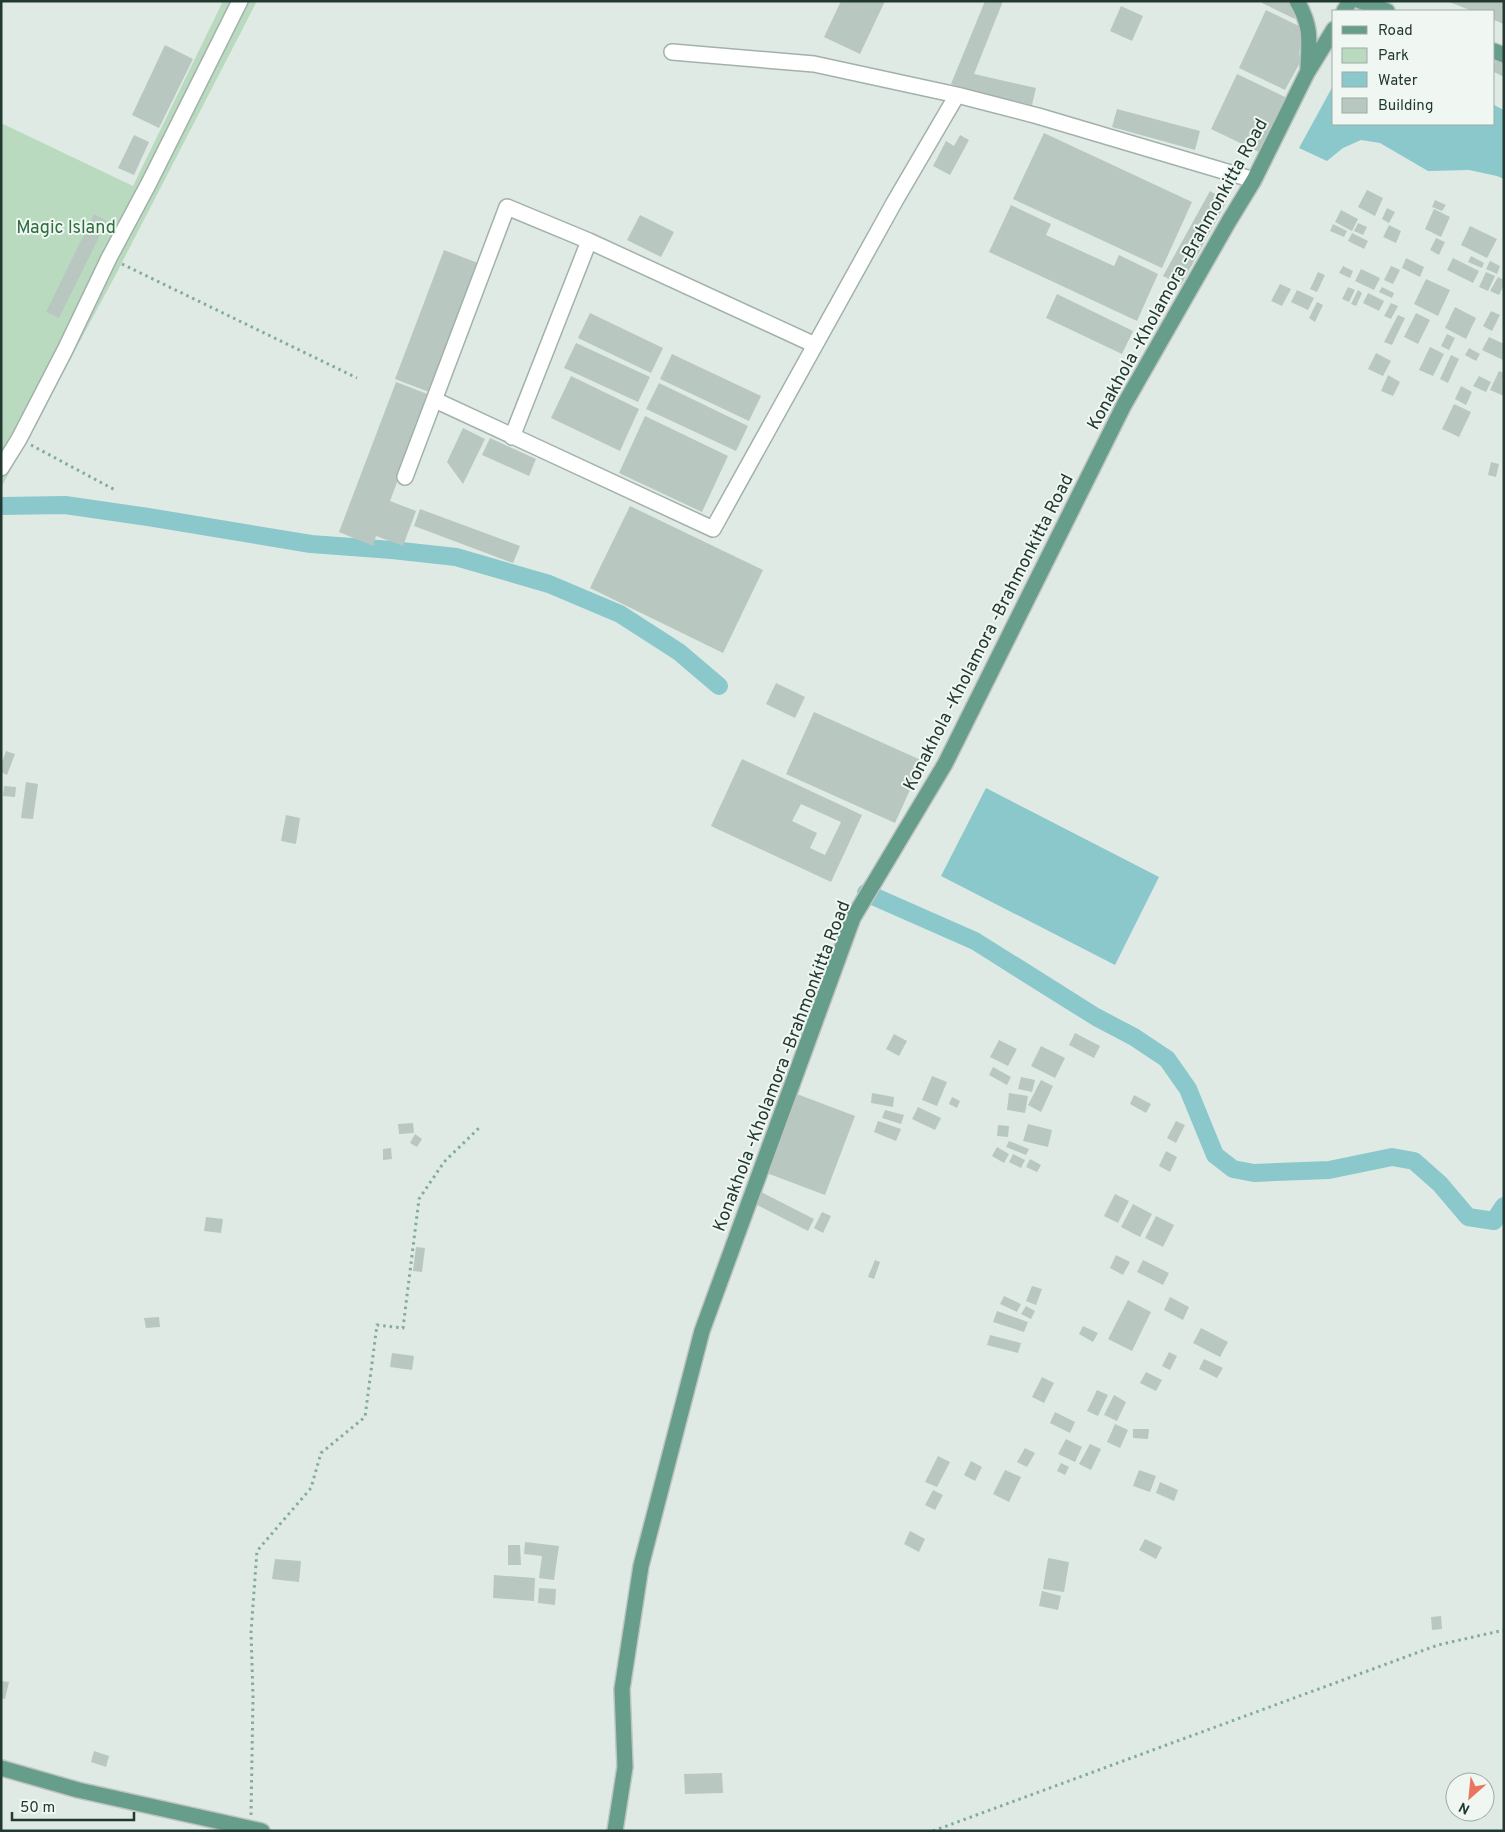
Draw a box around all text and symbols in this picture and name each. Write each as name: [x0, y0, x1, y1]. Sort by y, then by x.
legend: [1332, 10, 1495, 125]
text: Road: [1378, 22, 1413, 41]
text: Park: [1378, 47, 1409, 66]
text: Water: [1378, 72, 1418, 91]
text: Building: [1378, 97, 1433, 116]
street label: Konakhola -Kholamora -Brahmonkitta Road: [1083, 115, 1274, 434]
park label: Magic Island: [16, 217, 116, 240]
street label: Konakhola -Kholamora -Brahmonkitta Road: [899, 470, 1080, 795]
street label: Konakhola -Kholamora -Brahmonkitta Road: [708, 898, 856, 1235]
north arrow: [1445, 1772, 1495, 1822]
scale bar: [12, 1790, 135, 1822]
text: N: [1456, 1797, 1473, 1817]
text: 50 m: [20, 1799, 55, 1818]

